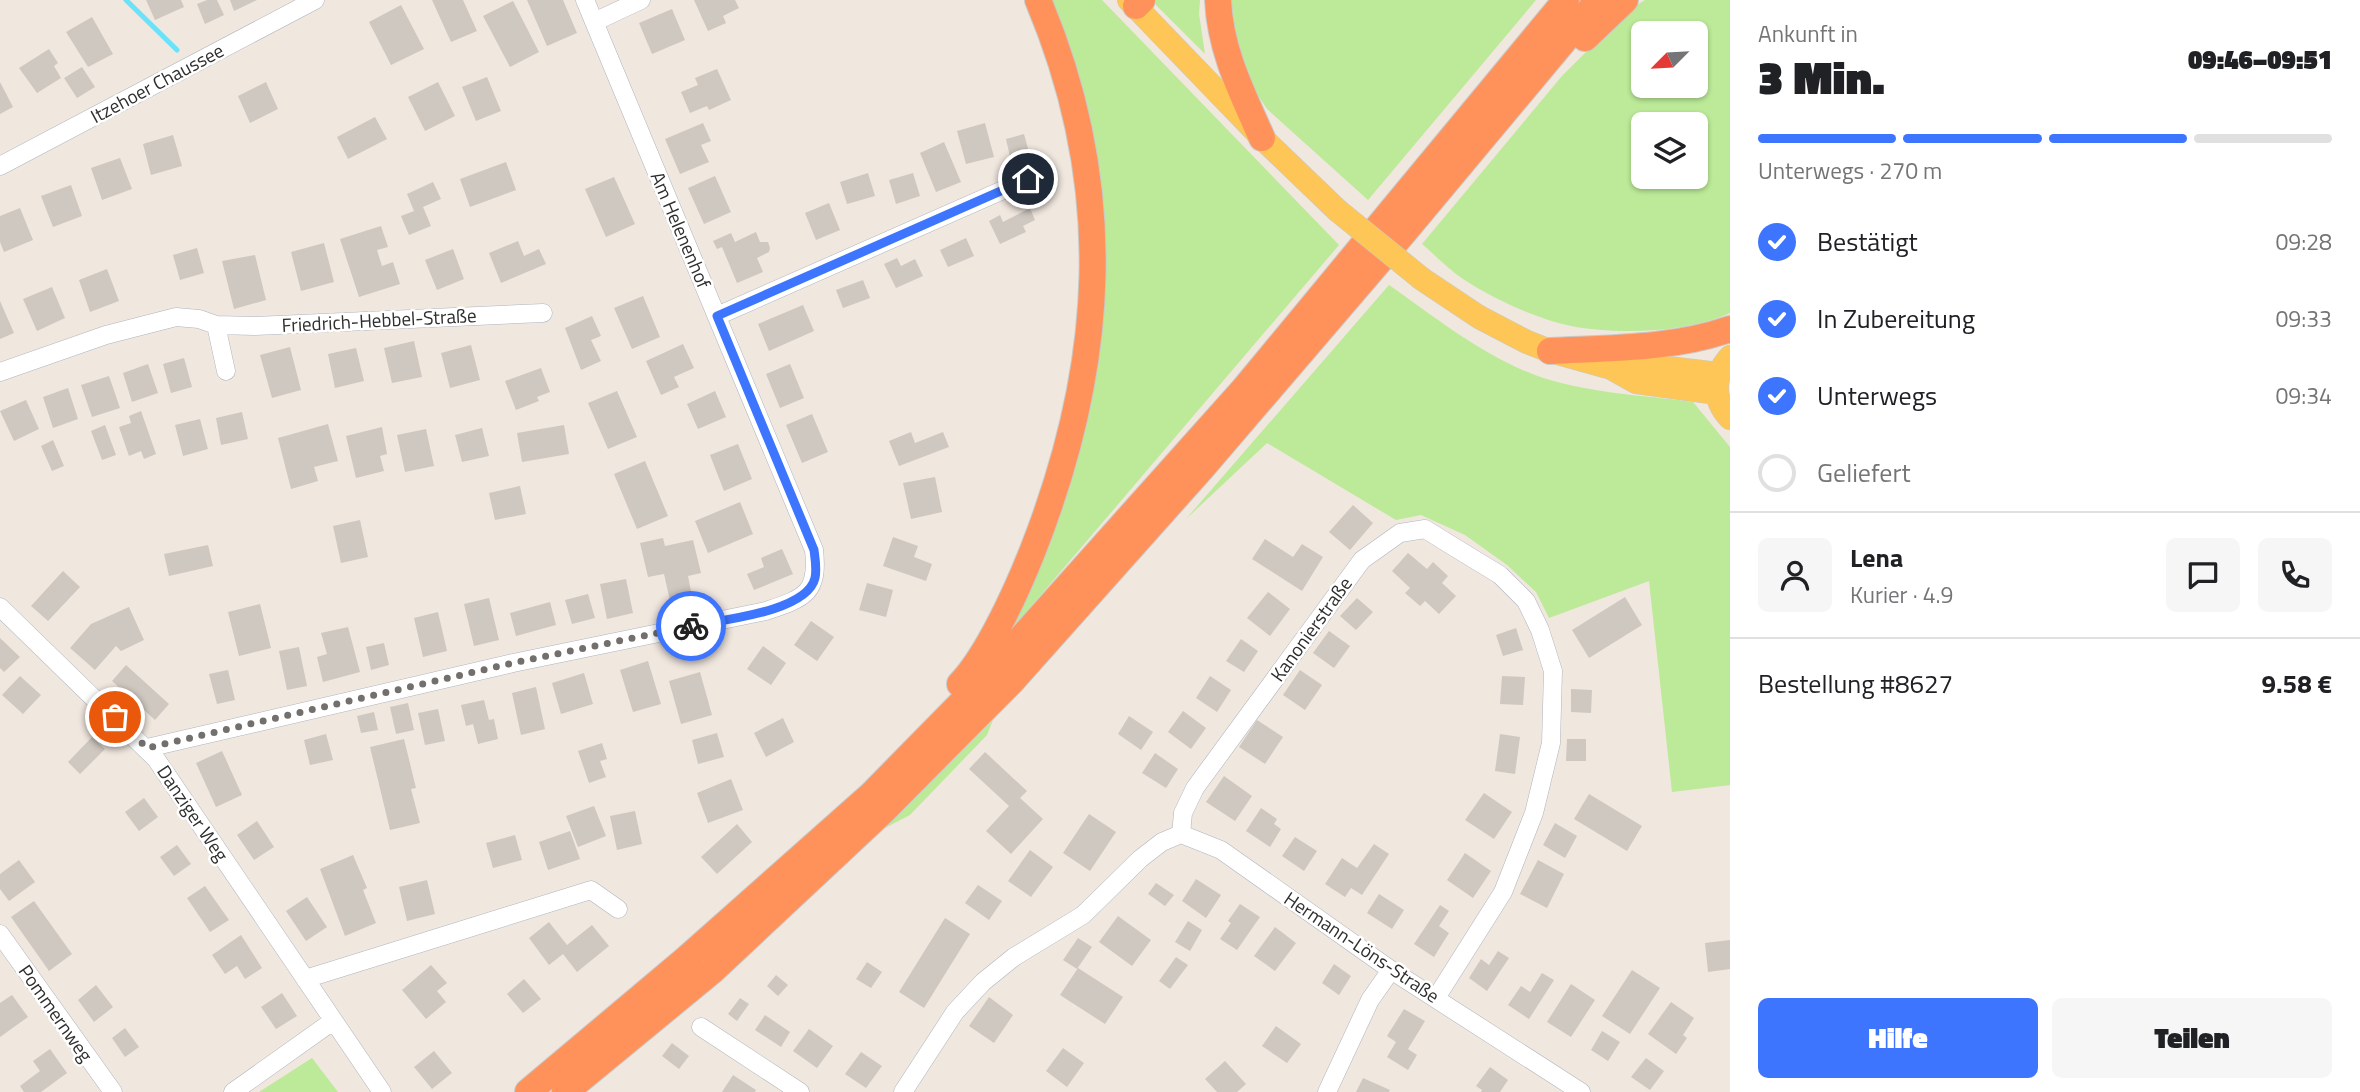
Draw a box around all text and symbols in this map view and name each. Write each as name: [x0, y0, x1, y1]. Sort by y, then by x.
text: Ankunft in: [1758, 16, 1858, 51]
north arrow: [1631, 21, 1708, 98]
map controls: [1631, 21, 1708, 189]
street label: Itzehoer Chaussee: [85, 35, 229, 130]
text: 09:46–09:51: [2188, 40, 2332, 79]
text: 3 Min.: [1758, 42, 1885, 112]
button: layers: [1631, 112, 1708, 189]
pin: [998, 149, 1058, 209]
text: Unterwegs · 270 m: [1758, 153, 1942, 188]
icon: home: [1009, 160, 1047, 198]
street label: Am Helenenhof: [644, 167, 719, 293]
text: Bestätigt: [1817, 222, 1918, 261]
icon: check: [1758, 223, 1796, 261]
text: 09:28: [2275, 224, 2332, 259]
text: In Zubereitung: [1817, 299, 1975, 338]
street label: Friedrich-Hebbel-Straße: [281, 300, 477, 339]
icon: check: [1758, 300, 1796, 338]
text: 09:33: [2275, 301, 2332, 336]
text: Unterwegs: [1817, 376, 1937, 415]
icon: check: [1758, 377, 1796, 415]
text: 09:34: [2275, 378, 2332, 413]
text: Geliefert: [1817, 453, 1911, 492]
button: person: [1758, 538, 1832, 612]
text: Lena: [1850, 538, 1903, 577]
button: chat: [2166, 538, 2240, 612]
button: phone: [2258, 538, 2332, 612]
street label: Kanonierstraße: [1263, 570, 1359, 687]
text: Kurier · 4.9: [1850, 577, 1953, 612]
courier: [656, 591, 726, 661]
icon: bike: [672, 607, 710, 645]
text: Bestellung #8627: [1758, 664, 1953, 703]
text: 9.58 €: [2261, 664, 2332, 703]
pin: [85, 687, 145, 747]
icon: bag: [96, 698, 134, 736]
street label: Danziger Weg: [150, 759, 237, 867]
street label: Hermann-Löns-Straße: [1279, 884, 1446, 1010]
street label: Pommernweg: [12, 958, 101, 1068]
button: Hilfe: [1758, 998, 2038, 1078]
button: Teilen: [2052, 998, 2332, 1078]

